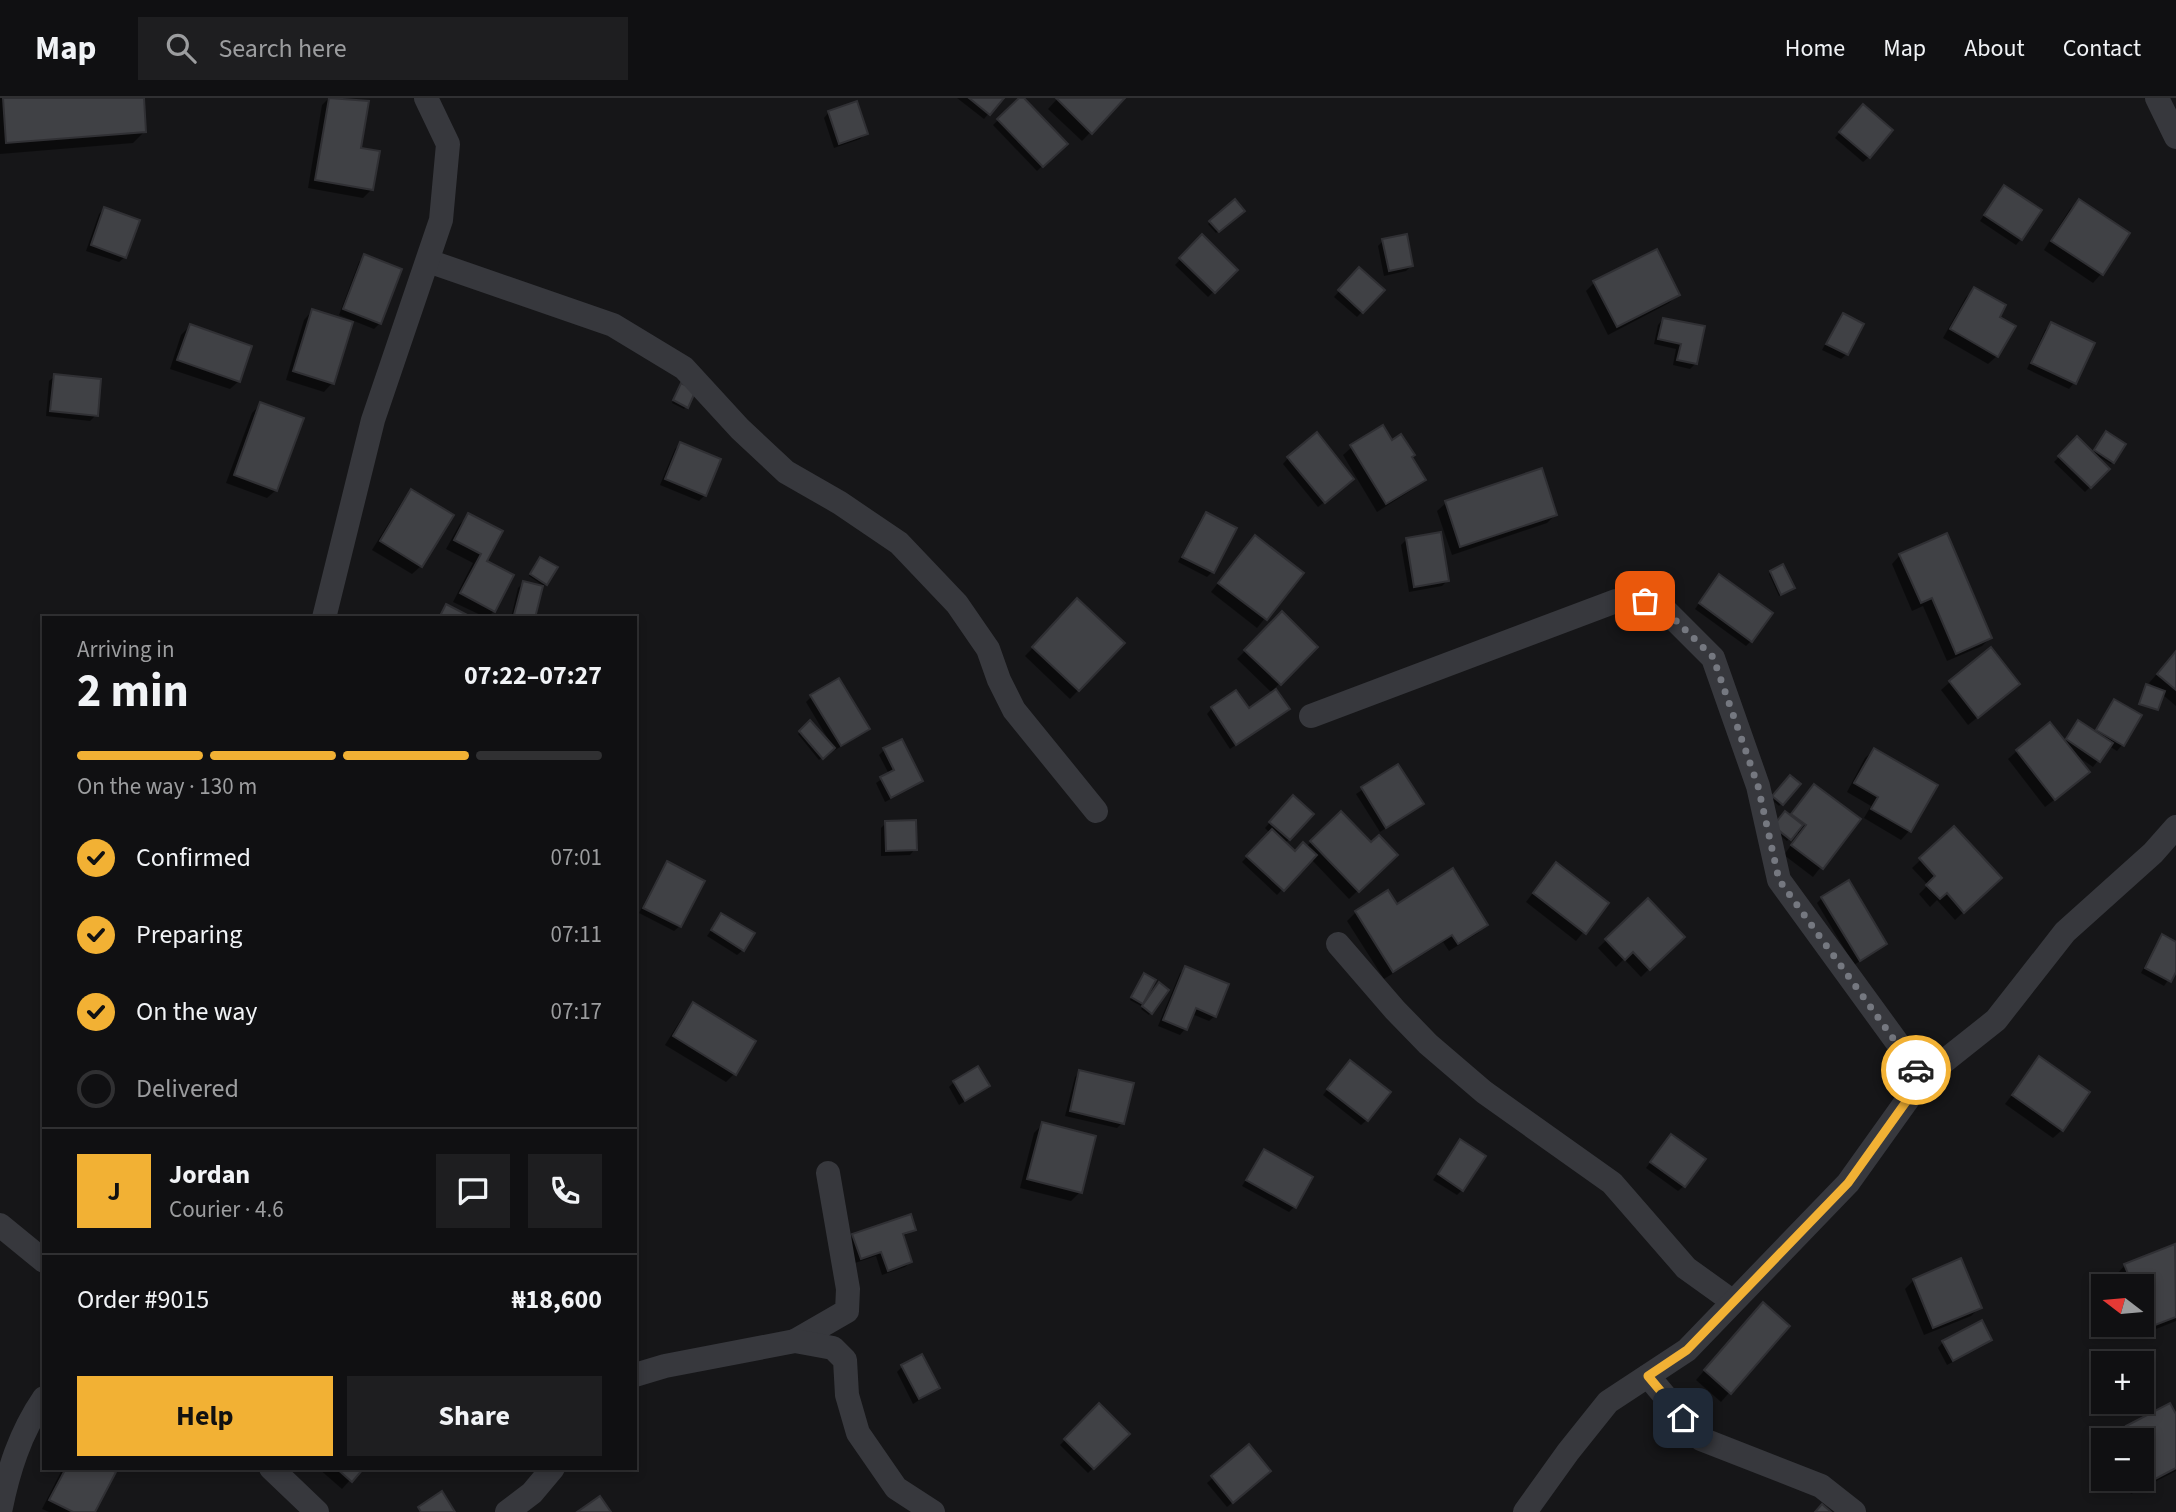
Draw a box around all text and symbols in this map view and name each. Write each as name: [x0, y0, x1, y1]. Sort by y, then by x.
search box: [138, 17, 628, 80]
text: Map: [35, 25, 96, 72]
icon: search: [162, 29, 200, 67]
text: Search here: [218, 30, 347, 67]
text: Home: [1785, 31, 1845, 66]
text: Map: [1883, 31, 1926, 66]
text: About: [1964, 31, 2025, 66]
text: Contact: [2063, 31, 2141, 66]
pin: [1615, 571, 1675, 631]
icon: bag: [1626, 582, 1664, 620]
text: Arriving in: [77, 633, 175, 666]
text: 07:22–07:27: [464, 657, 602, 694]
text: 2 min: [77, 659, 189, 724]
text: On the way · 130 m: [77, 770, 257, 803]
icon: check: [77, 839, 115, 877]
text: Confirmed: [136, 839, 251, 876]
text: 07:01: [551, 841, 602, 874]
icon: check: [77, 916, 115, 954]
text: Preparing: [136, 916, 242, 953]
text: 07:11: [551, 918, 602, 951]
icon: check: [77, 993, 115, 1031]
text: On the way: [136, 993, 257, 1030]
text: 07:17: [551, 995, 602, 1028]
courier: [1881, 1035, 1951, 1105]
icon: car: [1897, 1051, 1935, 1089]
text: Delivered: [136, 1070, 239, 1107]
button: chat: [436, 1154, 510, 1228]
button: phone: [528, 1154, 602, 1228]
text: Jordan: [169, 1156, 250, 1193]
text: J: [107, 1173, 121, 1210]
text: Courier · 4.6: [169, 1193, 284, 1226]
north arrow: [2091, 1274, 2154, 1337]
map controls: [2091, 1274, 2154, 1491]
text: Order #9015: [77, 1281, 209, 1318]
text: ₦18,600: [512, 1281, 602, 1318]
button: +: [2091, 1351, 2154, 1414]
button: Help: [77, 1376, 333, 1456]
button: Share: [347, 1376, 602, 1456]
pin: [1653, 1388, 1713, 1448]
icon: home: [1664, 1399, 1702, 1437]
button: −: [2091, 1428, 2154, 1491]

